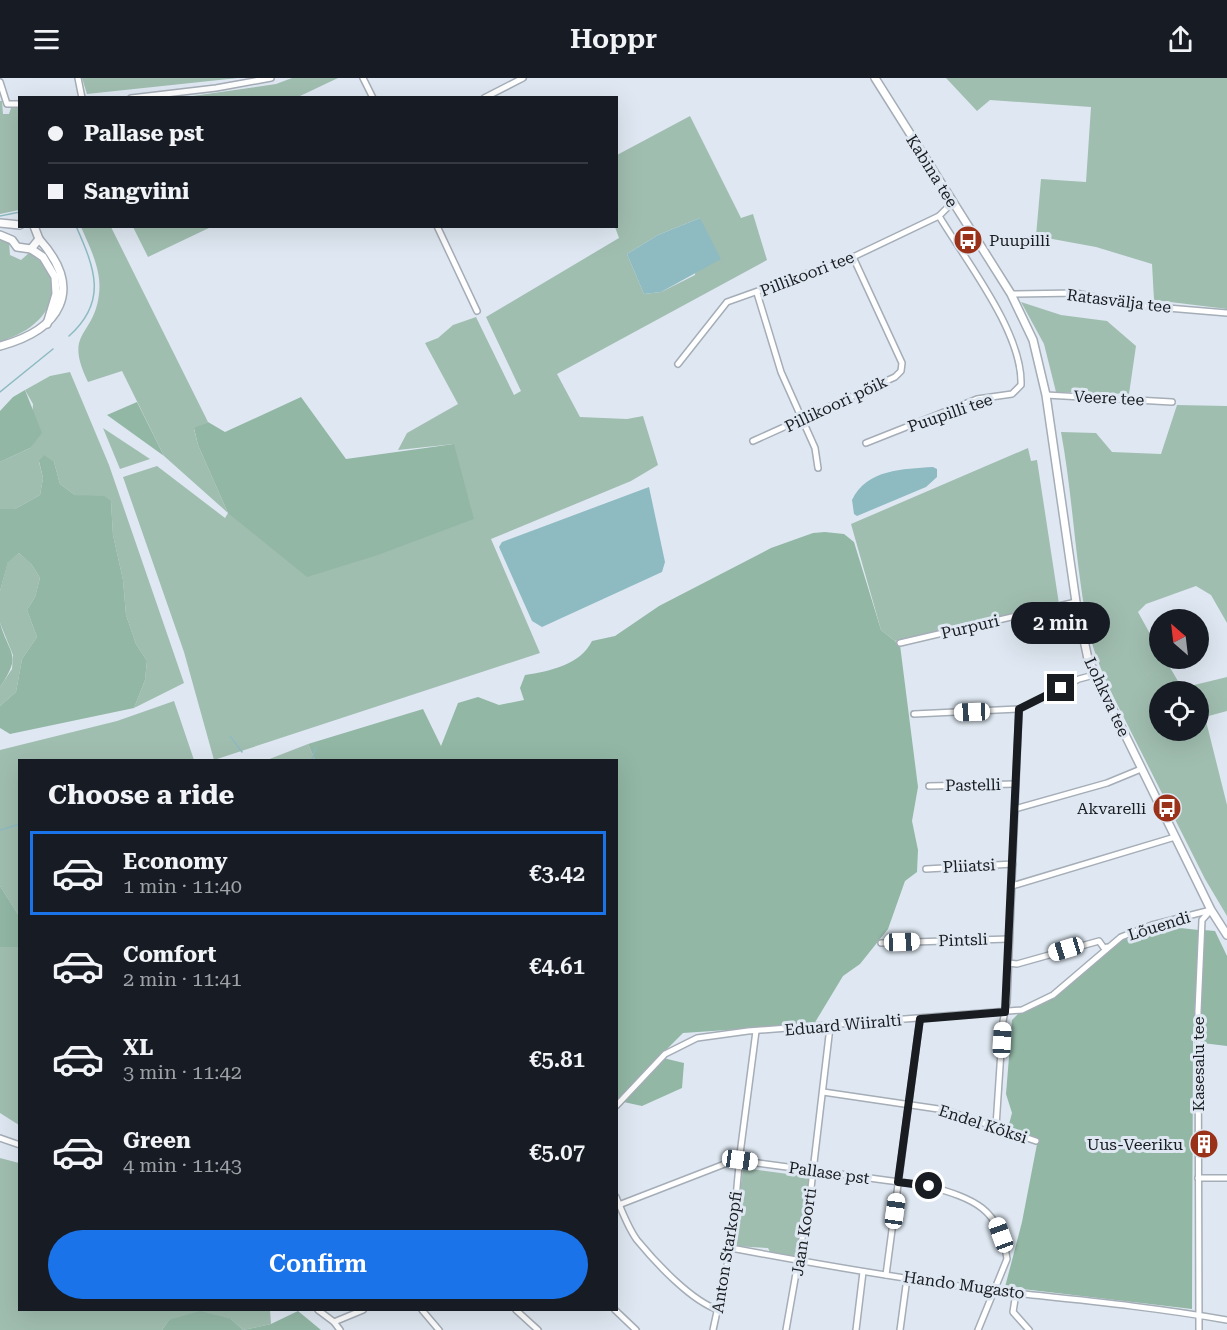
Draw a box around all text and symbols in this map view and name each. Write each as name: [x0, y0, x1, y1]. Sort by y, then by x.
icon: menu: [30, 23, 63, 56]
text: Hoppr: [570, 23, 657, 55]
icon: share: [1164, 23, 1197, 56]
text: Pallase pst: [84, 121, 204, 146]
street label: Kabina tee: [902, 131, 962, 211]
text: Sangviini: [84, 179, 189, 204]
bus stop icon: Puupilli: [952, 224, 984, 256]
place label: Puupilli: [989, 231, 1050, 250]
street label: Pillikoori tee: [757, 247, 857, 301]
street label: Ratasvälja tee: [1066, 285, 1172, 317]
street label: Pillikoori põik: [782, 372, 890, 436]
street label: Veere tee: [1073, 387, 1145, 409]
street label: Puupilli tee: [905, 390, 995, 436]
callout: 2 min: [1012, 601, 1110, 643]
north arrow: [1149, 609, 1209, 669]
map controls: [1149, 609, 1209, 741]
street label: Purpuri: [939, 611, 1001, 643]
text: 2 min: [1033, 611, 1088, 635]
street label: Lohkva tee: [1080, 654, 1134, 740]
route end: [1047, 674, 1074, 701]
button: locate: [1149, 681, 1209, 741]
car: [954, 702, 990, 722]
street label: Pastelli: [945, 775, 1001, 795]
text: Choose a ride: [48, 779, 234, 811]
bus stop icon: Akvarelli: [1151, 792, 1183, 824]
place label: Akvarelli: [1077, 799, 1146, 818]
icon: car: [51, 846, 105, 900]
text: Economy: [123, 849, 227, 874]
street label: Pliiatsi: [942, 855, 996, 877]
text: €3.42: [529, 861, 585, 886]
text: 1 min · 11:40: [123, 874, 242, 898]
street label: Lõuendi: [1125, 908, 1193, 944]
street label: Pintsli: [938, 930, 988, 950]
car: [884, 932, 920, 952]
car: [1046, 935, 1086, 963]
icon: car: [51, 939, 105, 993]
text: Comfort: [123, 942, 216, 967]
text: €4.61: [529, 954, 585, 979]
text: 2 min · 11:41: [123, 967, 242, 991]
street label: Eduard Wiiralti: [784, 1010, 902, 1040]
street label: Kasesalu tee: [1189, 1016, 1208, 1112]
car: [992, 1022, 1012, 1058]
icon: car: [51, 1032, 105, 1086]
text: XL: [123, 1035, 153, 1060]
text: €5.81: [529, 1047, 585, 1072]
text: 3 min · 11:42: [123, 1060, 242, 1084]
street label: Endel Kõksi: [936, 1101, 1030, 1147]
icon: car: [51, 1125, 105, 1179]
text: Green: [123, 1128, 191, 1153]
building icon: Uus-Veeriku: [1188, 1128, 1220, 1160]
place label: Uus-Veeriku: [1087, 1135, 1183, 1154]
text: €5.07: [529, 1140, 585, 1165]
car: [721, 1149, 759, 1171]
text: 4 min · 11:43: [123, 1153, 242, 1177]
street label: Pallase pst: [787, 1158, 871, 1188]
route start: [915, 1172, 942, 1199]
street label: Jaan Koorti: [788, 1187, 820, 1277]
street label: Anton Starkopfi: [708, 1190, 746, 1314]
car: [884, 1192, 906, 1230]
car: [986, 1215, 1016, 1255]
button: Confirm: [48, 1230, 588, 1299]
street label: Hando Mugasto: [902, 1267, 1026, 1303]

